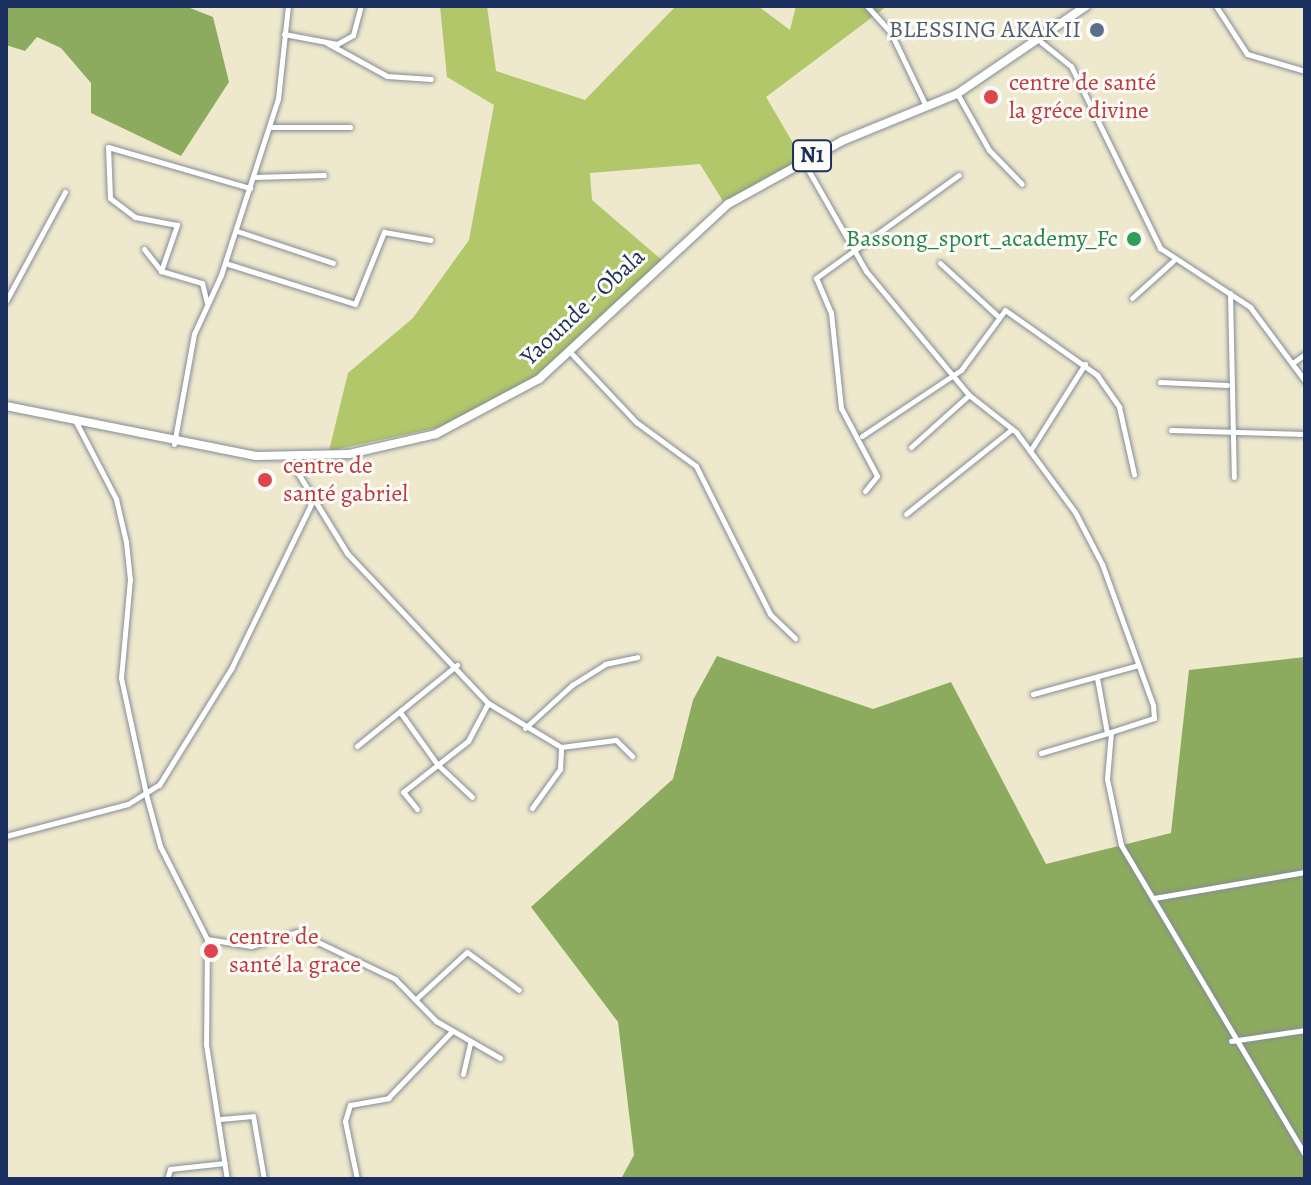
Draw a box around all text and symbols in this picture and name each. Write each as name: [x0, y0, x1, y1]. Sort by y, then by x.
place label: BLESSING AKAK II: [889, 16, 1081, 44]
marker: BLESSING AKAK II: [1088, 21, 1106, 39]
place label: centre de santé la gréce divine: [1009, 69, 1156, 125]
marker: centre de santé la gréce divine: [980, 86, 1002, 108]
road number: N1: [792, 138, 832, 174]
place label: Bassong_sport_academy_Fc: [846, 225, 1118, 253]
marker: Bassong_sport_academy_Fc: [1125, 230, 1143, 248]
street label: Yaounde - Obala: [515, 242, 651, 372]
place label: centre de santé gabriel: [283, 452, 408, 508]
marker: centre de santé gabriel: [254, 469, 276, 491]
place label: centre de santé la grace: [229, 923, 361, 979]
marker: centre de santé la grace: [200, 940, 222, 962]

